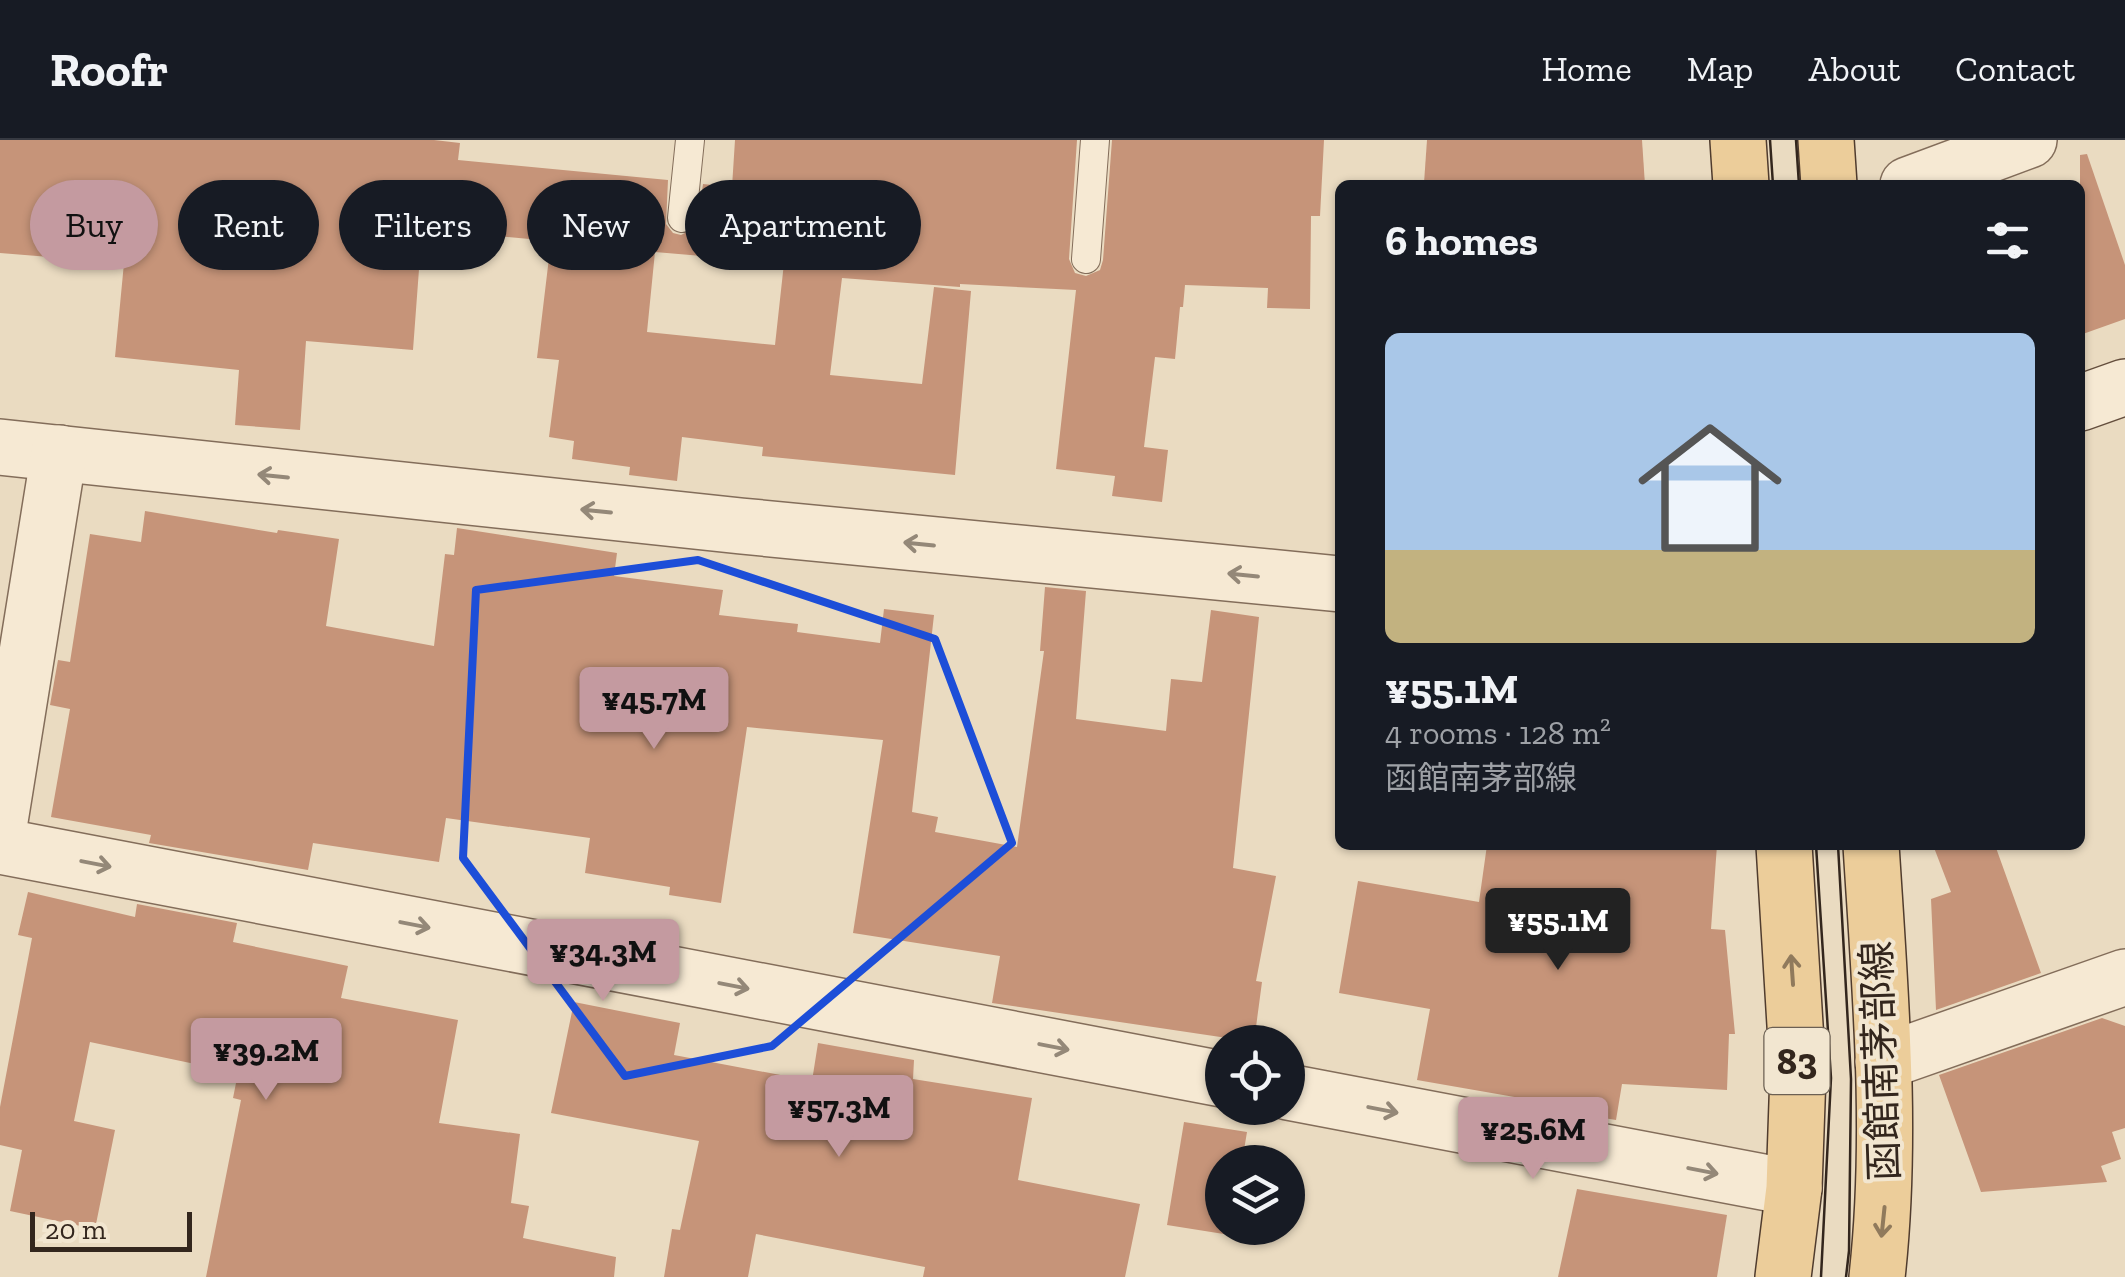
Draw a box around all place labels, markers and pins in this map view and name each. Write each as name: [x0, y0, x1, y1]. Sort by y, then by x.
pin: ¥45.7M: [573, 667, 735, 752]
pin: ¥55.1M: [1477, 888, 1639, 973]
pin: ¥34.3M: [522, 919, 684, 1004]
pin: ¥39.2M: [185, 1018, 347, 1103]
pin: ¥57.3M: [758, 1075, 920, 1160]
pin: ¥25.6M: [1452, 1097, 1614, 1182]

